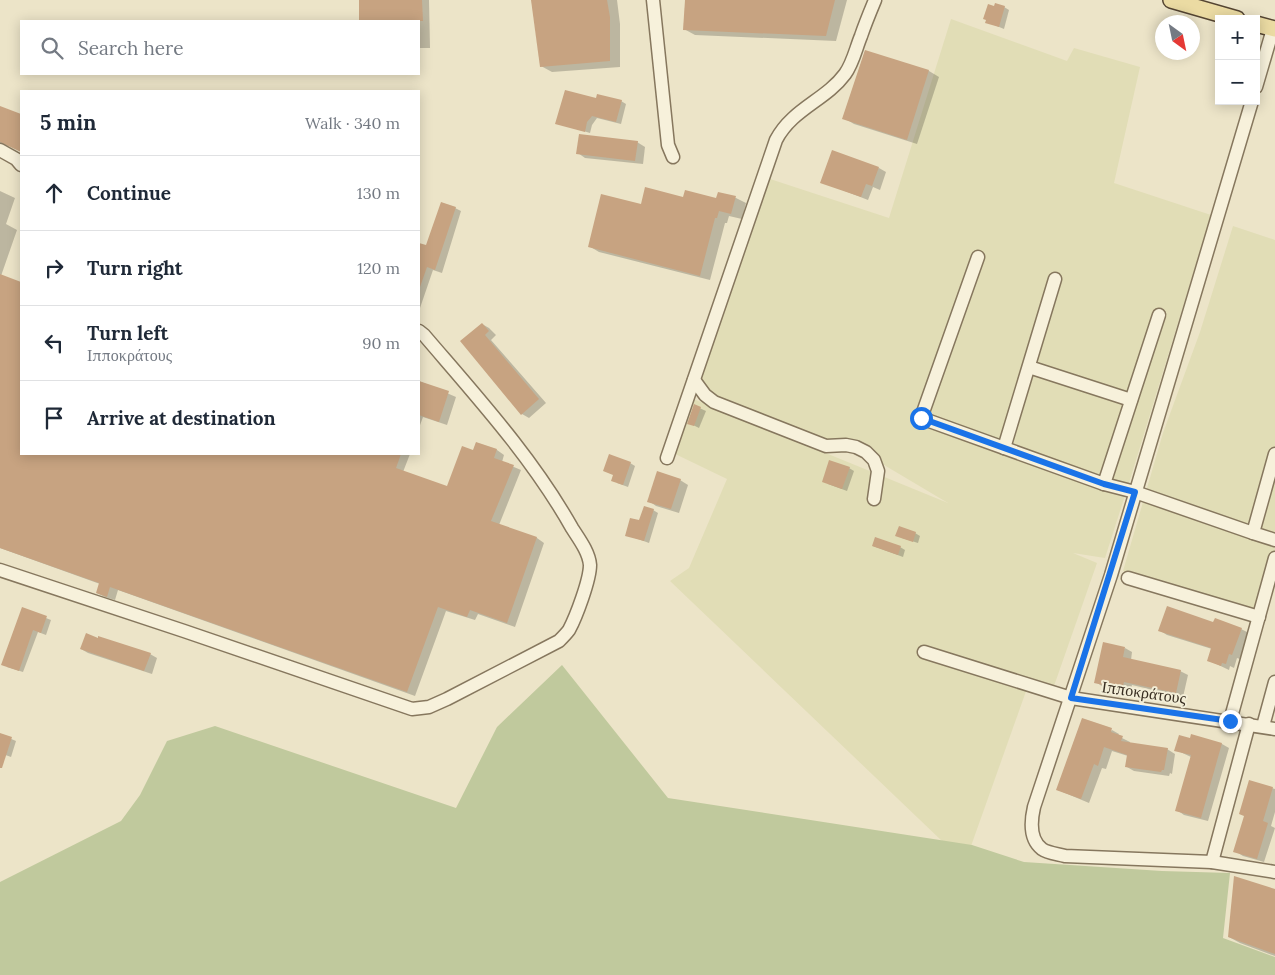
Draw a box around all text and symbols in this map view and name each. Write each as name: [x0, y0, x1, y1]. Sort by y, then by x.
north arrow: [1155, 15, 1200, 60]
map controls: [1215, 15, 1260, 105]
button: +: [1215, 15, 1260, 60]
search box: [20, 20, 420, 75]
icon: search: [38, 34, 66, 62]
text: Search here: [78, 36, 184, 60]
button: −: [1215, 60, 1260, 105]
text: 5 min: [40, 109, 96, 136]
text: Walk · 340 m: [305, 113, 400, 133]
icon: ahead: [40, 179, 68, 207]
text: Continue: [87, 181, 171, 205]
text: 130 m: [357, 183, 400, 203]
icon: right: [40, 254, 68, 282]
text: Turn right: [87, 256, 183, 280]
text: 120 m: [357, 258, 400, 278]
text: Turn left: [87, 321, 168, 345]
icon: left: [40, 329, 68, 357]
text: 90 m: [362, 333, 400, 353]
text: Ιπποκράτους: [87, 345, 172, 365]
icon: arrive: [40, 404, 68, 432]
text: Arrive at destination: [87, 406, 276, 430]
route start: [910, 407, 933, 430]
street label: Ιπποκράτους: [1101, 676, 1188, 708]
route end: [1219, 710, 1242, 733]

